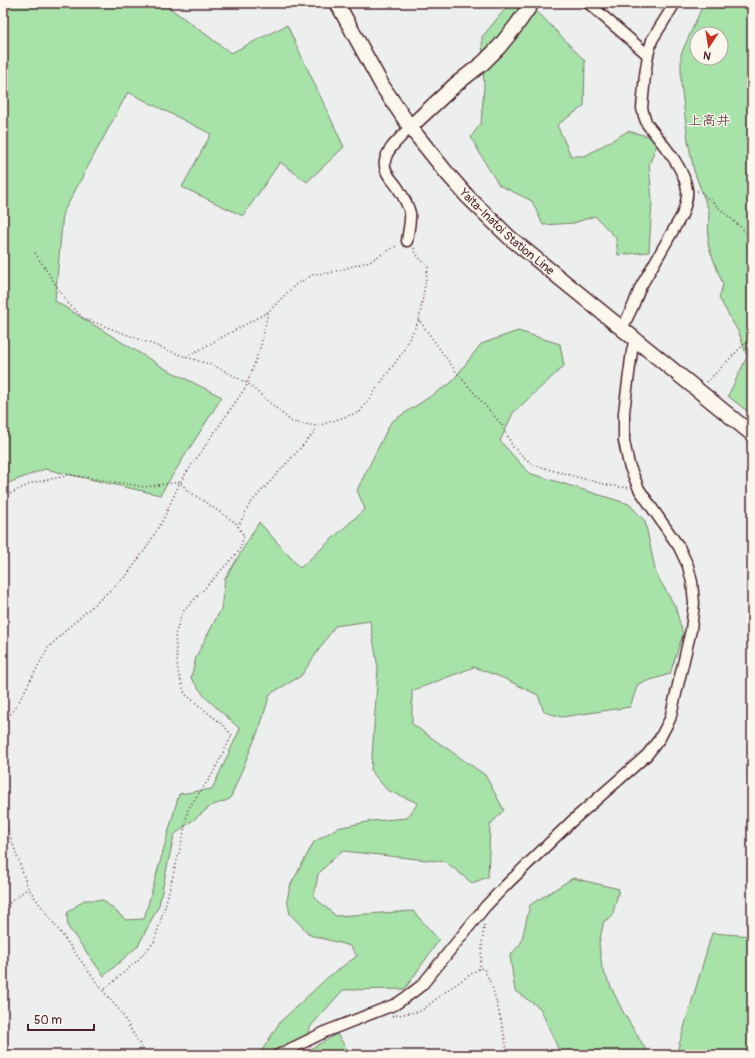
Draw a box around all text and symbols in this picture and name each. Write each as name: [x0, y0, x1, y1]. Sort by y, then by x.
north arrow: [689, 26, 729, 66]
text: N: [701, 48, 712, 62]
district label: 上高井: [688, 112, 730, 129]
street label: Yaita-Inatoi Station Line: [456, 184, 557, 278]
scale bar: [28, 1006, 94, 1032]
text: 50 m: [34, 1013, 62, 1028]

